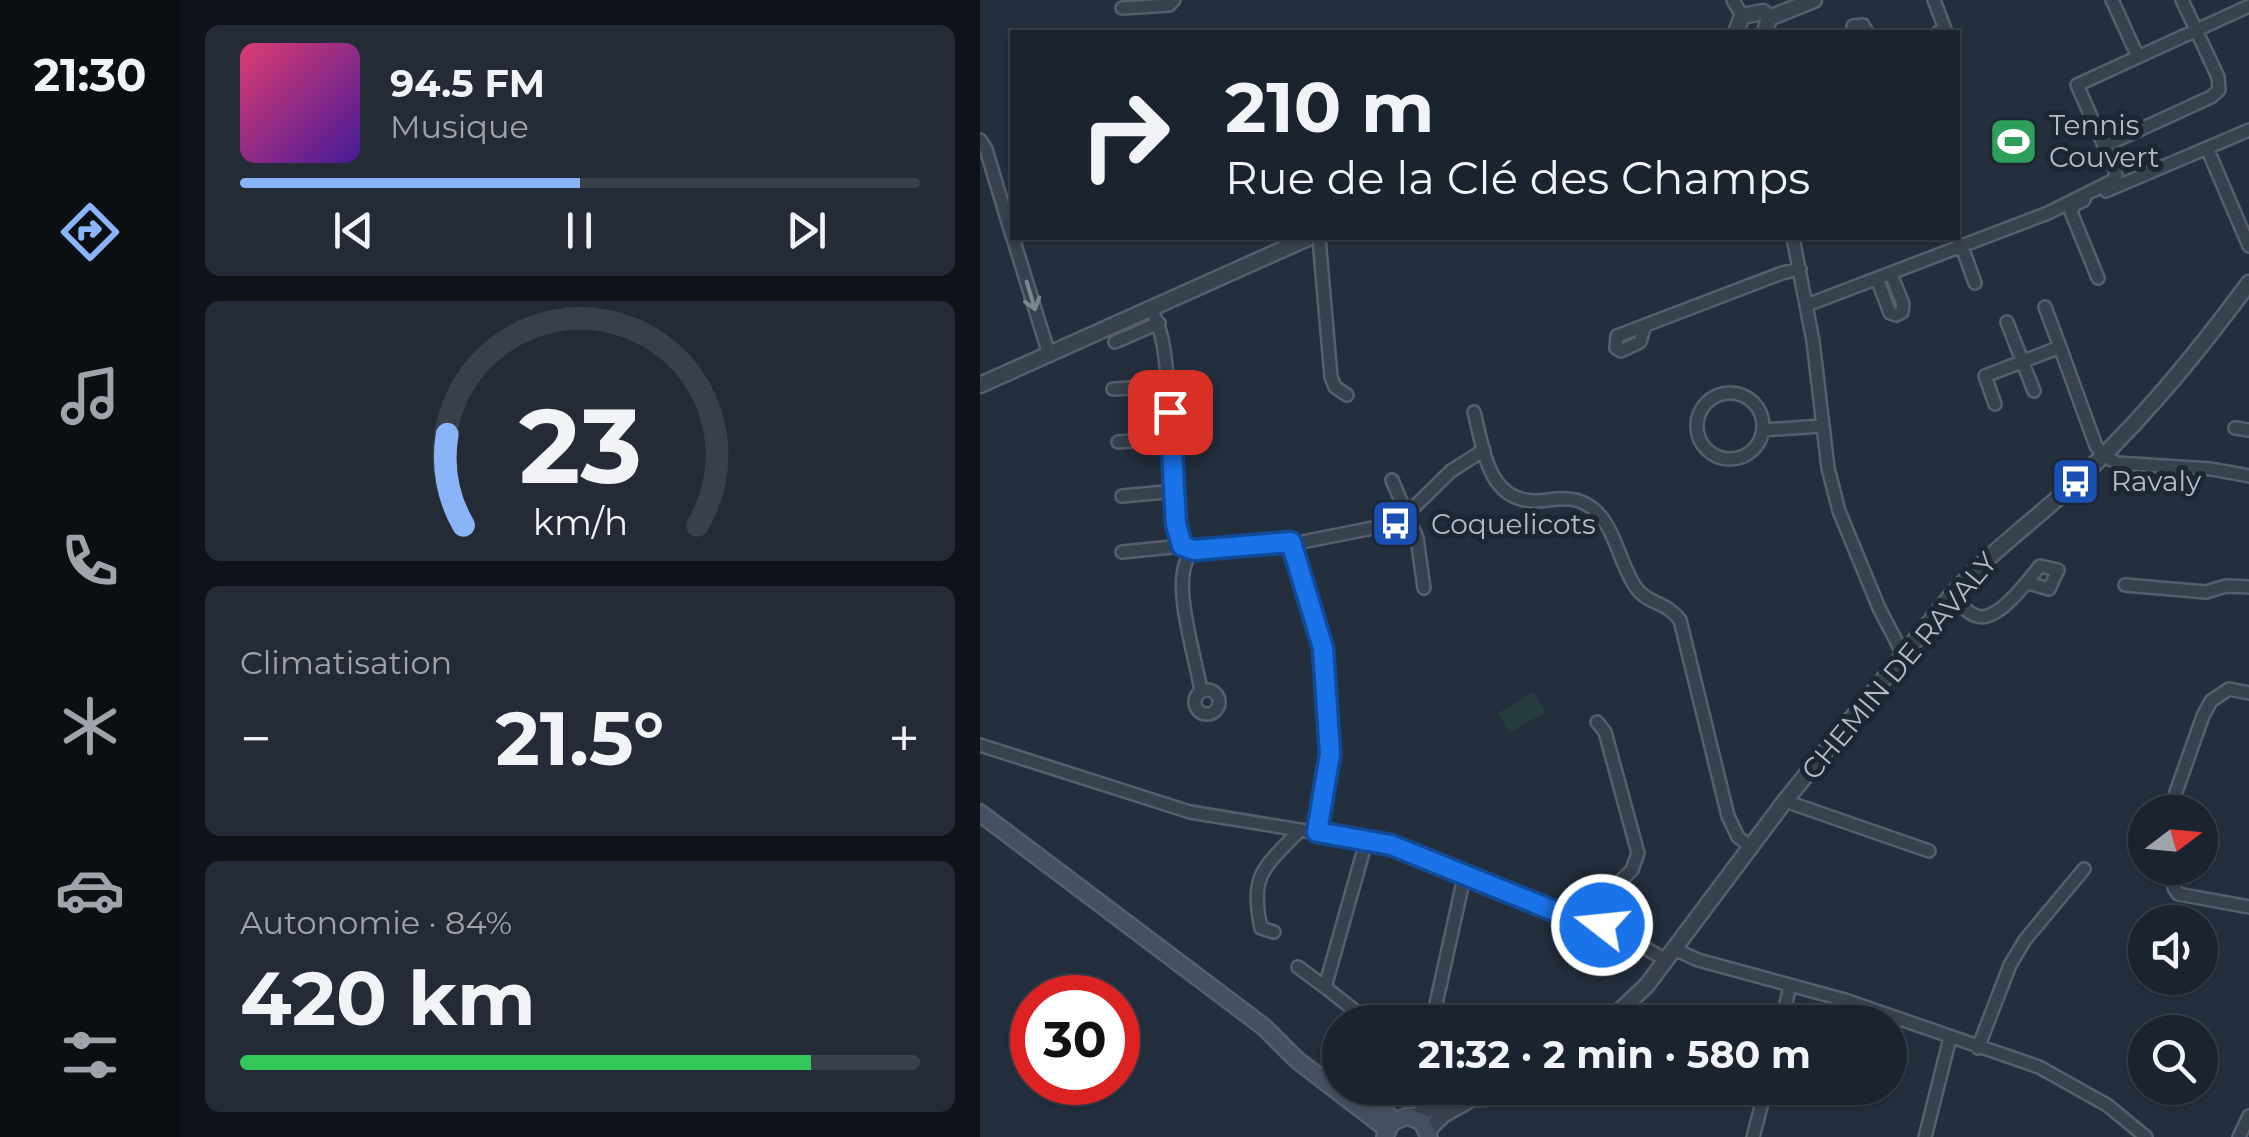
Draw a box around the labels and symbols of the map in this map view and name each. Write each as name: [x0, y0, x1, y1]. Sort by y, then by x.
place label: Tennis Couvert: [2049, 108, 2159, 174]
sports icon: Tennis Couvert: [1988, 115, 2040, 167]
one-way arrow: [1023, 279, 1041, 311]
pin: [1128, 370, 1213, 455]
bus stop icon: Ravaly: [2050, 455, 2102, 507]
place label: Ravaly: [2111, 464, 2202, 498]
bus stop icon: Coquelicots: [1370, 498, 1422, 550]
place label: Coquelicots: [1431, 507, 1596, 541]
street label: CHEMIN DE RAVALY: [1794, 545, 2004, 786]
north arrow: [2128, 795, 2218, 885]
position arrow: [1550, 873, 1654, 977]
speed limit sign: 30: [1010, 975, 1140, 1105]

